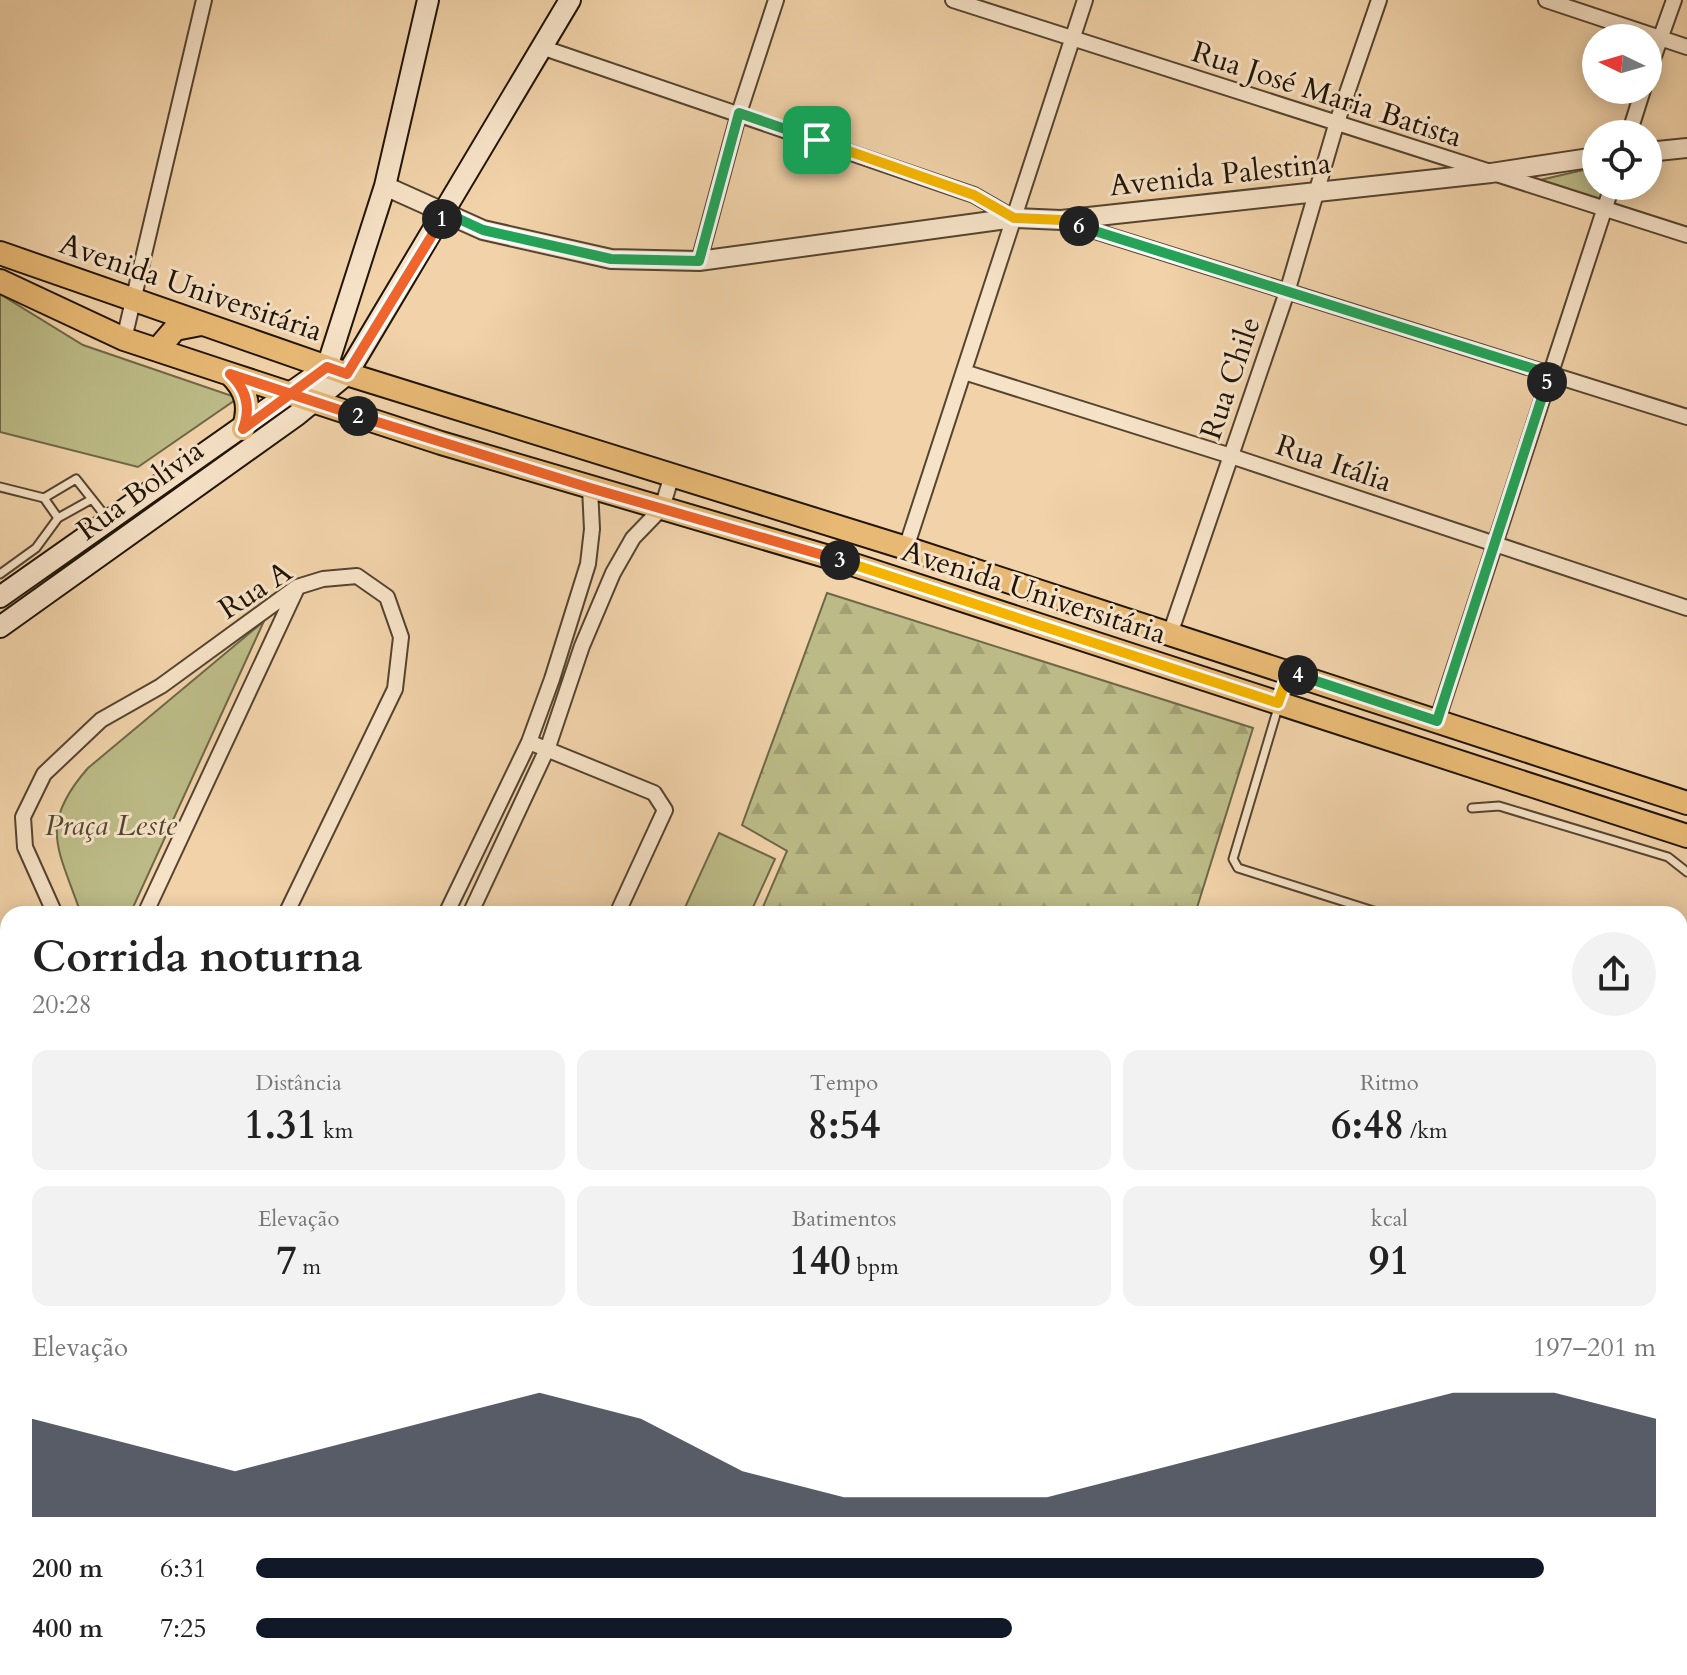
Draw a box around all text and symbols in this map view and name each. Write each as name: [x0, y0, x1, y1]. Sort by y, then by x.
north arrow: [1582, 24, 1662, 104]
map controls: [1582, 24, 1662, 200]
street label: Rua José Maria Batista: [1187, 31, 1467, 158]
pin: [783, 106, 851, 174]
icon: arrive: [795, 118, 839, 162]
button: locate: [1582, 120, 1662, 200]
street label: Avenida Palestina: [1107, 142, 1333, 207]
pin: 1: [422, 199, 462, 239]
text: 1: [436, 204, 448, 234]
pin: 6: [1059, 206, 1099, 246]
text: 6: [1073, 211, 1085, 241]
street label: Avenida Universitária: [54, 223, 328, 352]
street label: Rua Chile: [1190, 311, 1271, 445]
pin: 5: [1527, 362, 1567, 402]
text: 5: [1541, 367, 1553, 397]
pin: 2: [338, 396, 378, 436]
text: 2: [352, 401, 364, 431]
street label: Rua Itália: [1270, 425, 1397, 502]
street label: Rua Bolívia: [69, 430, 212, 550]
street label: Avenida Universitária: [896, 530, 1171, 655]
pin: 3: [820, 540, 860, 580]
text: 3: [834, 545, 846, 575]
street label: Rua A: [211, 551, 300, 629]
pin: 4: [1278, 655, 1318, 695]
text: 4: [1292, 660, 1304, 690]
park label: Praça Leste: [45, 805, 178, 846]
text: Corrida noturna: [32, 927, 363, 987]
button: share: [1572, 932, 1656, 1016]
text: 20:28: [32, 987, 92, 1022]
text: Distância: [256, 1068, 342, 1098]
text: Tempo: [810, 1068, 878, 1098]
text: Ritmo: [1360, 1068, 1419, 1098]
text: 1.31: [244, 1098, 317, 1153]
text: 8:54: [807, 1098, 881, 1153]
text: 6:48: [1331, 1098, 1404, 1153]
text: km: [317, 1116, 353, 1146]
text: /km: [1404, 1116, 1448, 1146]
text: Elevação: [258, 1204, 339, 1234]
text: Batimentos: [792, 1204, 896, 1234]
text: kcal: [1371, 1204, 1408, 1234]
text: 7: [276, 1234, 297, 1289]
text: 140: [789, 1234, 851, 1289]
text: 91: [1369, 1234, 1410, 1289]
text: m: [297, 1252, 321, 1282]
text: bpm: [851, 1252, 899, 1282]
text: Elevação: [32, 1330, 128, 1365]
text: 197–201 m: [1533, 1330, 1656, 1365]
text: 200 m: [32, 1551, 103, 1586]
text: 6:31: [160, 1551, 207, 1586]
text: 400 m: [32, 1611, 103, 1646]
text: 7:25: [160, 1611, 207, 1646]

